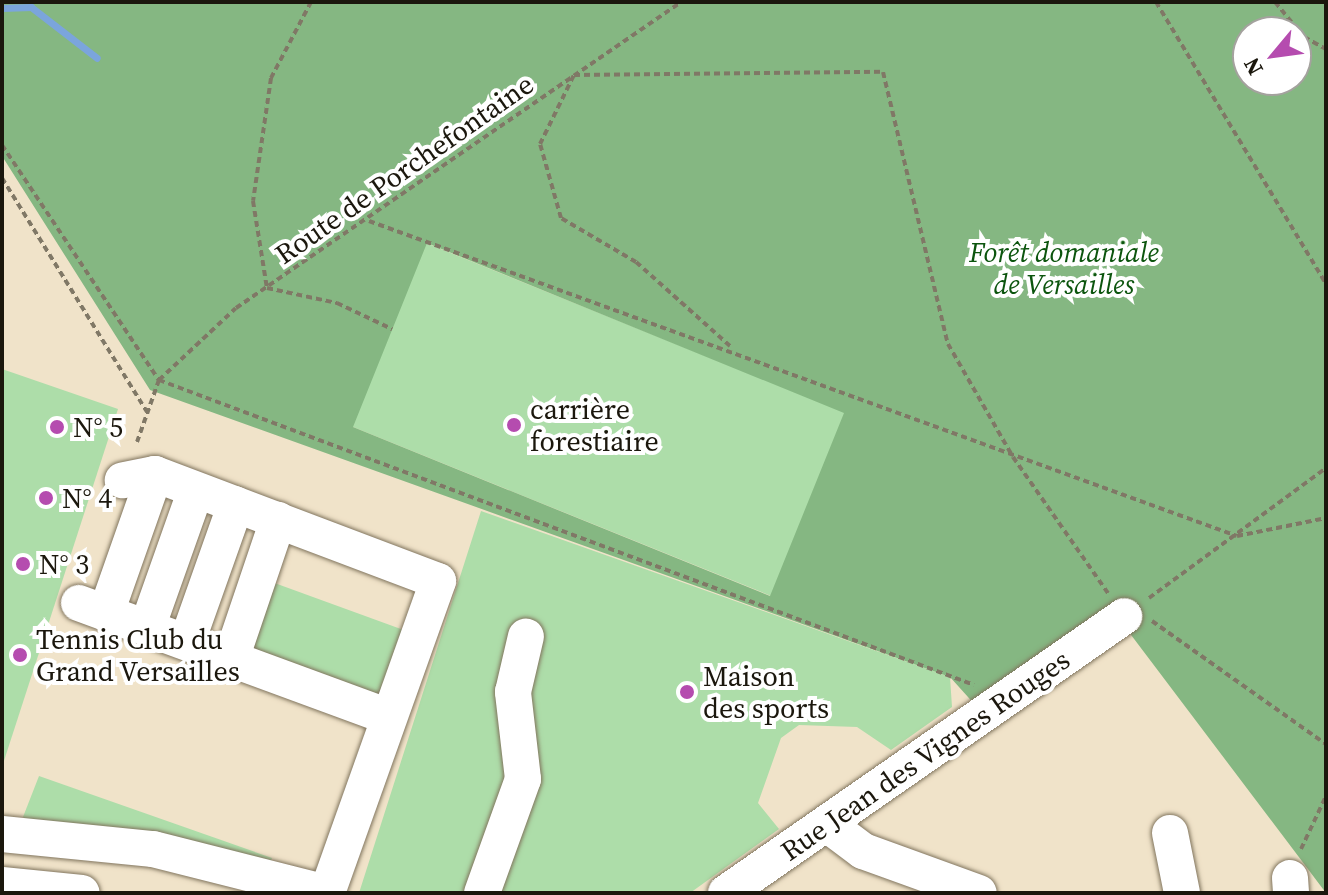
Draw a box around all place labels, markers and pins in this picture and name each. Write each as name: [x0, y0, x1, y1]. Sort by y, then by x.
place label: carrière forestiaire: [530, 392, 659, 458]
place label: N° 5: [73, 410, 123, 444]
marker: carrière forestiaire: [505, 416, 523, 434]
marker: N° 5: [48, 418, 66, 436]
place label: N° 4: [62, 481, 112, 515]
marker: N° 4: [37, 489, 55, 507]
place label: N° 3: [39, 547, 89, 581]
marker: N° 3: [14, 555, 32, 573]
place label: Tennis Club du Grand Versailles: [36, 622, 241, 688]
marker: Tennis Club du Grand Versailles: [11, 646, 29, 664]
place label: Maison des sports: [703, 659, 829, 725]
marker: Maison des sports: [678, 683, 696, 701]

